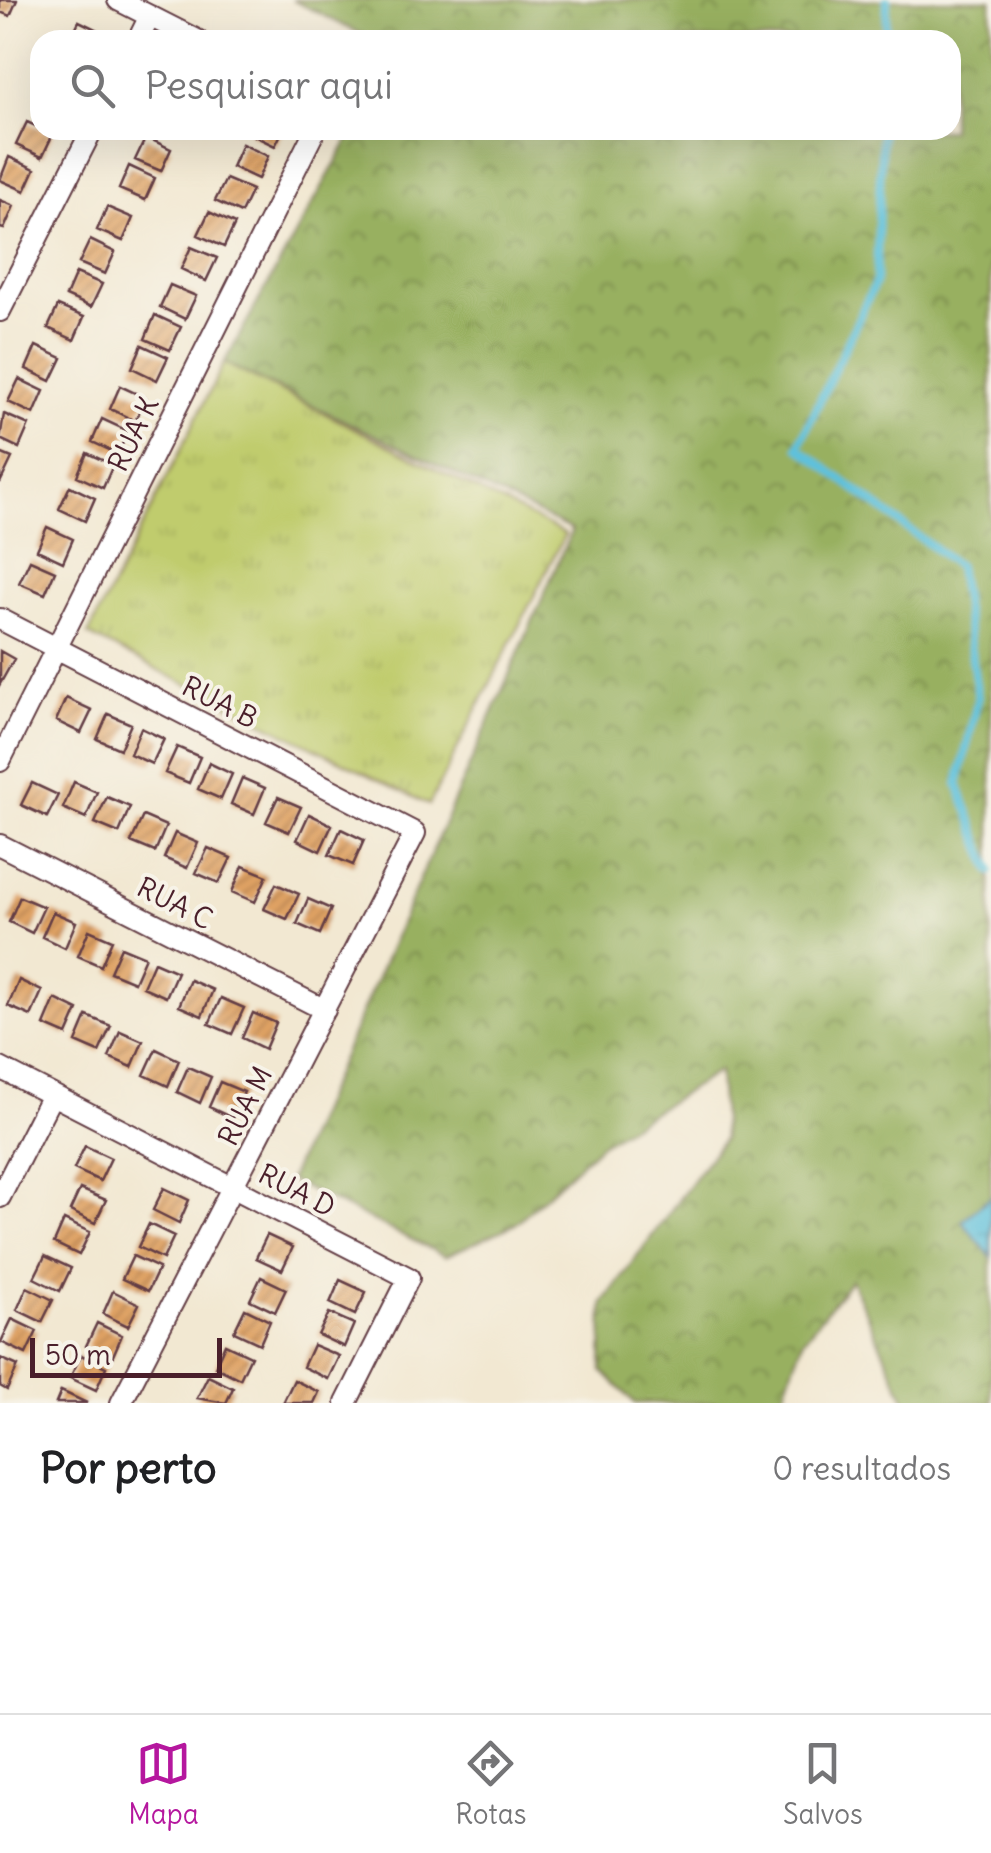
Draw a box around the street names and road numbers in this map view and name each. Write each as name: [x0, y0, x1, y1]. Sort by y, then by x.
street label: RUA K: [100, 391, 166, 477]
street label: RUA B: [176, 668, 264, 736]
street label: RUA C: [131, 869, 219, 937]
street label: RUA M: [210, 1060, 280, 1152]
street label: RUA D: [253, 1155, 341, 1225]

